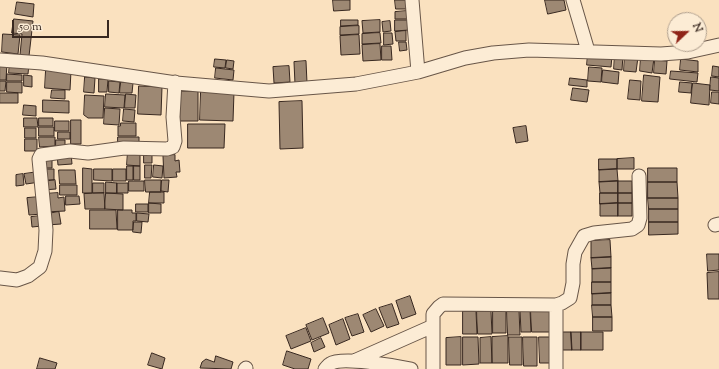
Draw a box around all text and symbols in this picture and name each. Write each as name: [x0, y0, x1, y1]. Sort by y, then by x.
scale bar: [14, 12, 111, 38]
north arrow: [667, 12, 707, 52]
text: 50 m: [19, 18, 42, 36]
text: N: [688, 21, 706, 35]

